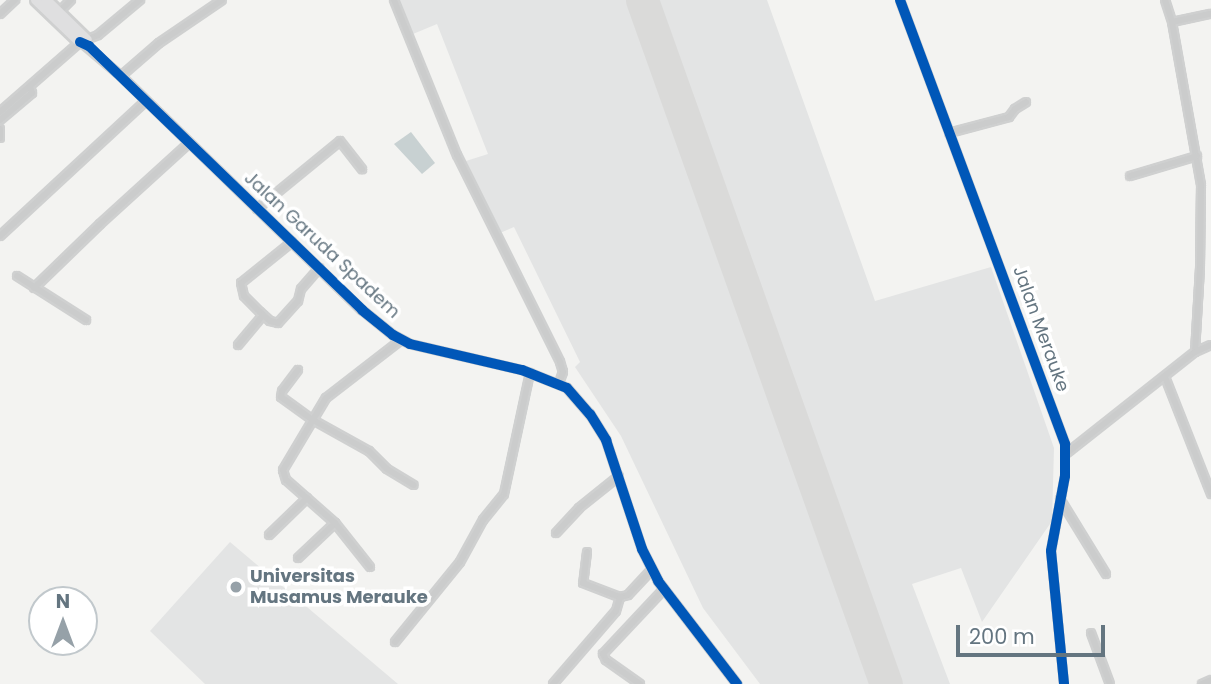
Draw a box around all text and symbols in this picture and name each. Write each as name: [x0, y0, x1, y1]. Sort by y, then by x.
street label: Jalan Garuda Spadem: [240, 167, 404, 323]
street label: Jalan Merauke: [1008, 263, 1074, 395]
place label: Universitas Musamus Merauke: [250, 566, 428, 608]
marker: Universitas Musamus Merauke: [228, 579, 244, 595]
north arrow: [28, 586, 98, 656]
text: N: [56, 588, 70, 615]
scale bar: [959, 610, 1108, 654]
text: 200 m: [969, 622, 1035, 651]

